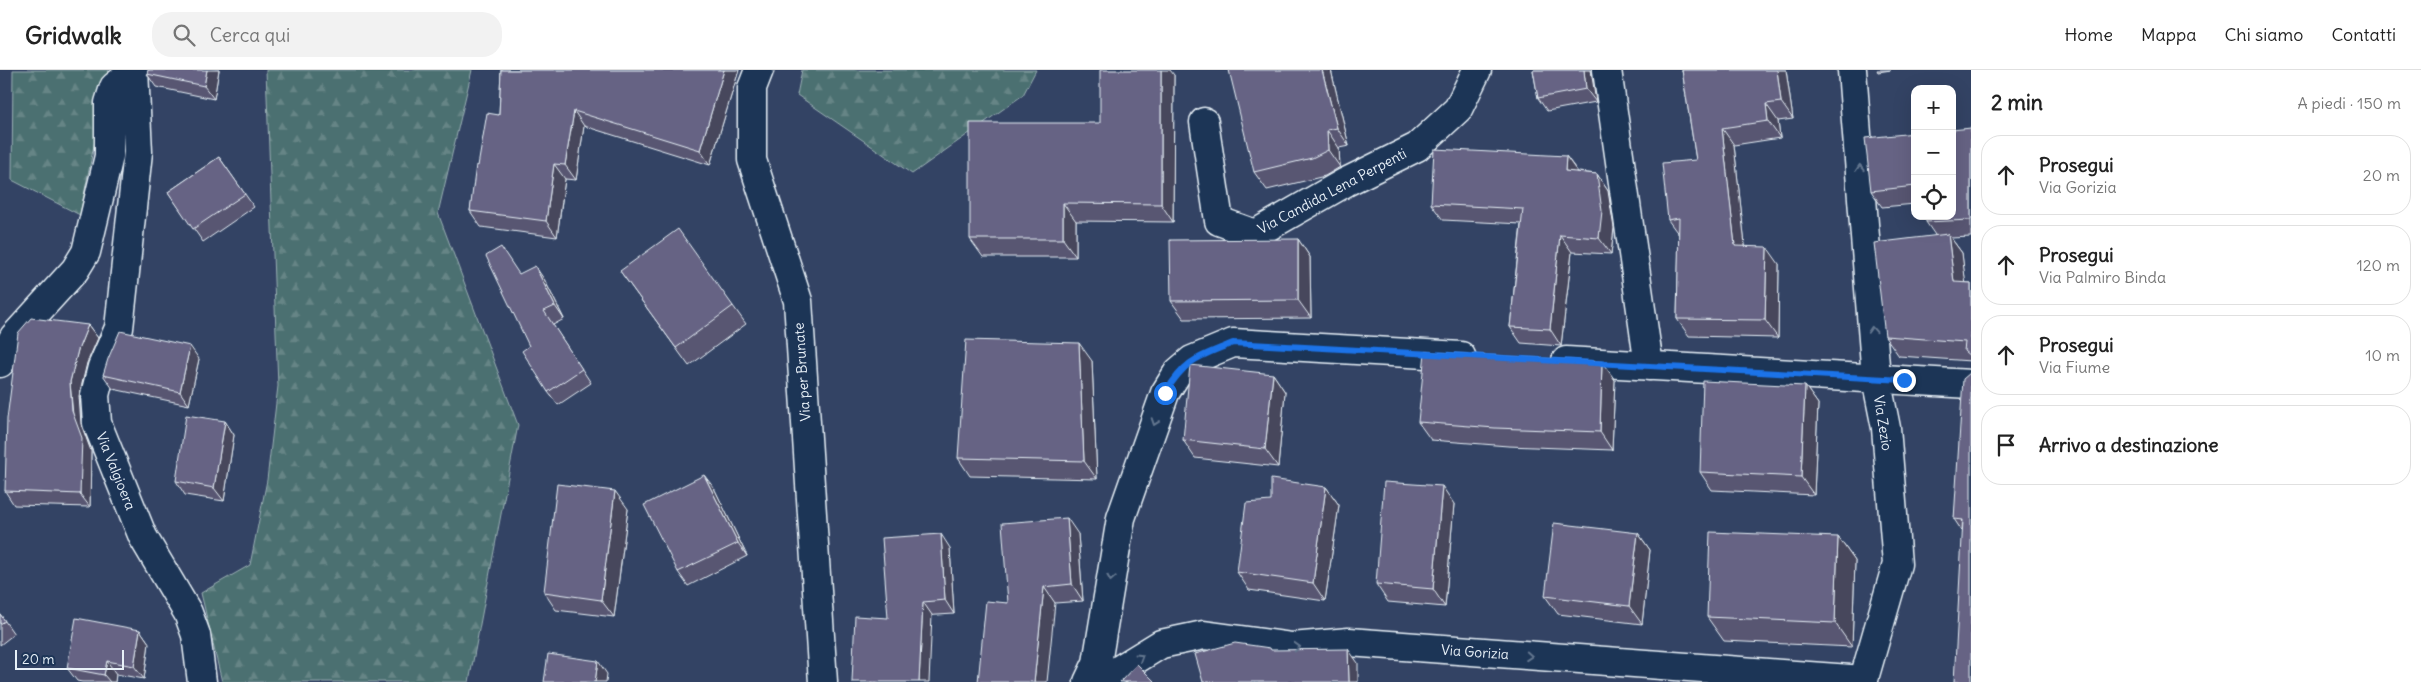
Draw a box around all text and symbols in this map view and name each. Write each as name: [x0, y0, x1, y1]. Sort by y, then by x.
search box: [152, 12, 502, 57]
text: Gridwalk: [25, 20, 122, 50]
icon: search: [170, 21, 198, 49]
text: Cerca qui: [210, 23, 290, 47]
text: Home: [2064, 23, 2113, 46]
text: Mappa: [2141, 23, 2196, 46]
text: Chi siamo: [2224, 23, 2303, 46]
text: Contatti: [2331, 23, 2396, 46]
map controls: [1911, 85, 1956, 220]
button: +: [1911, 85, 1956, 130]
text: 2 min: [1991, 89, 2043, 116]
text: A piedi · 150 m: [2298, 93, 2401, 113]
button: −: [1911, 130, 1956, 175]
street label: Via Candida Lena Perpenti: [1254, 144, 1410, 238]
text: Prosegui: [2039, 153, 2114, 177]
icon: ahead: [1992, 161, 2020, 189]
one-way arrow: [1854, 164, 1865, 172]
text: 20 m: [2363, 165, 2400, 185]
button: locate: [1911, 175, 1956, 220]
text: Via Gorizia: [2039, 177, 2117, 197]
text: Prosegui: [2039, 243, 2114, 267]
icon: ahead: [1992, 251, 2020, 279]
text: 120 m: [2357, 255, 2400, 275]
text: Via Palmiro Binda: [2039, 267, 2166, 287]
street label: Via per Brunate: [790, 322, 814, 422]
one-way arrow: [1867, 326, 1878, 334]
text: Prosegui: [2039, 333, 2114, 357]
icon: ahead: [1992, 341, 2020, 369]
text: 10 m: [2365, 345, 2400, 365]
text: Via Fiume: [2039, 357, 2110, 377]
route end: [1893, 369, 1916, 392]
route start: [1154, 382, 1177, 405]
street label: Via Zezio: [1870, 394, 1896, 452]
one-way arrow: [1151, 418, 1161, 426]
street label: Via Valgioera: [92, 429, 140, 513]
icon: arrive: [1992, 431, 2020, 459]
text: Arrivo a destinazione: [2039, 433, 2218, 457]
one-way arrow: [1106, 574, 1116, 583]
one-way arrow: [1294, 641, 1302, 652]
street label: Via Gorizia: [1441, 641, 1509, 663]
scale bar: [15, 647, 124, 670]
text: 20 m: [22, 650, 55, 668]
one-way arrow: [1525, 650, 1533, 661]
one-way arrow: [1135, 653, 1144, 663]

